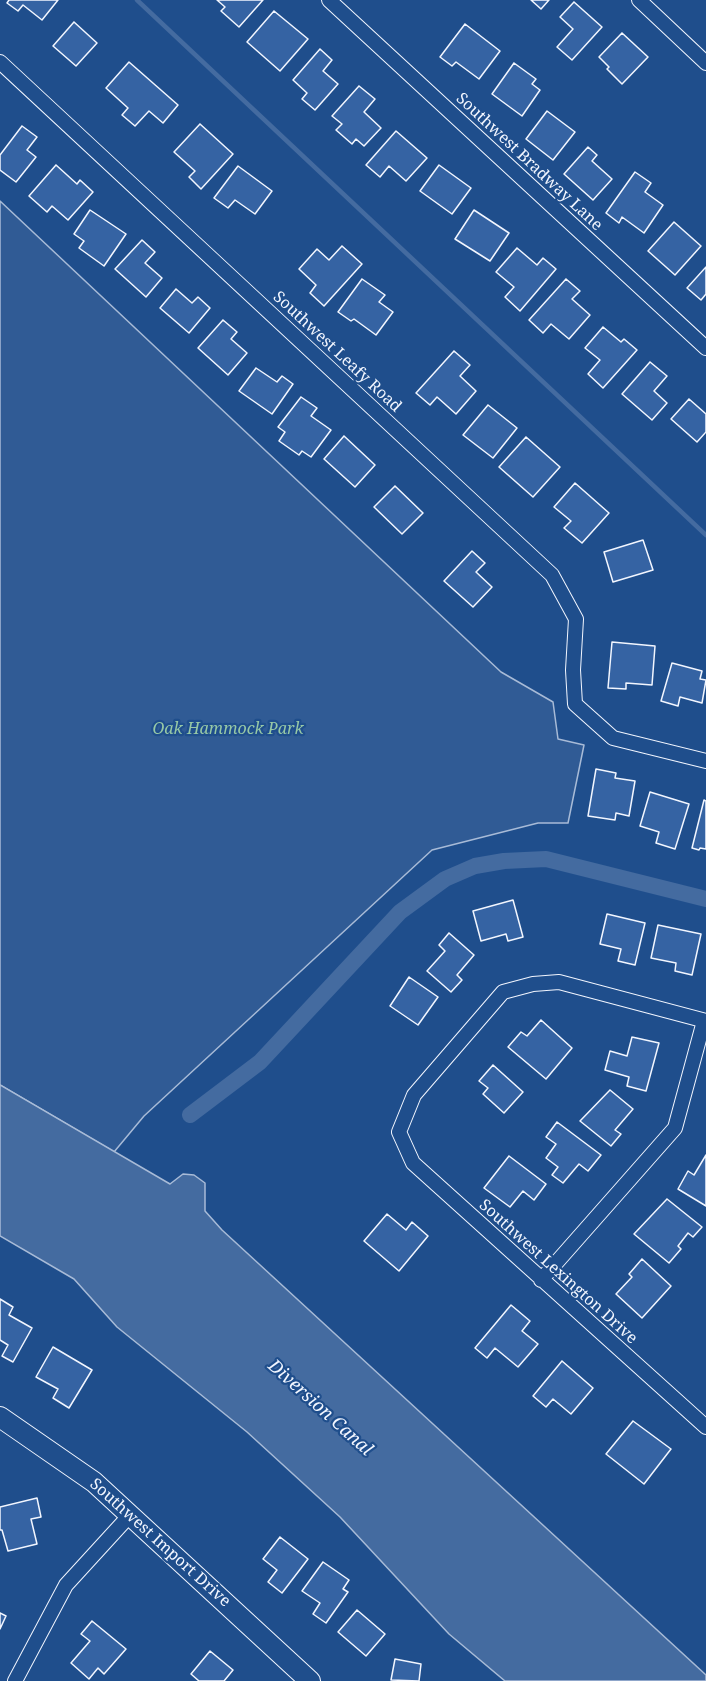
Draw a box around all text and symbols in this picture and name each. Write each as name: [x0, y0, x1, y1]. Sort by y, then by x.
street label: Southwest Bradway Lane: [452, 89, 606, 235]
street label: Southwest Leafy Road: [269, 288, 405, 416]
park label: Oak Hammock Park: [152, 719, 304, 739]
street label: Southwest Lexington Drive: [475, 1196, 641, 1348]
water label: Diversion Canal: [263, 1355, 377, 1461]
street label: Southwest Import Drive: [86, 1475, 234, 1611]

